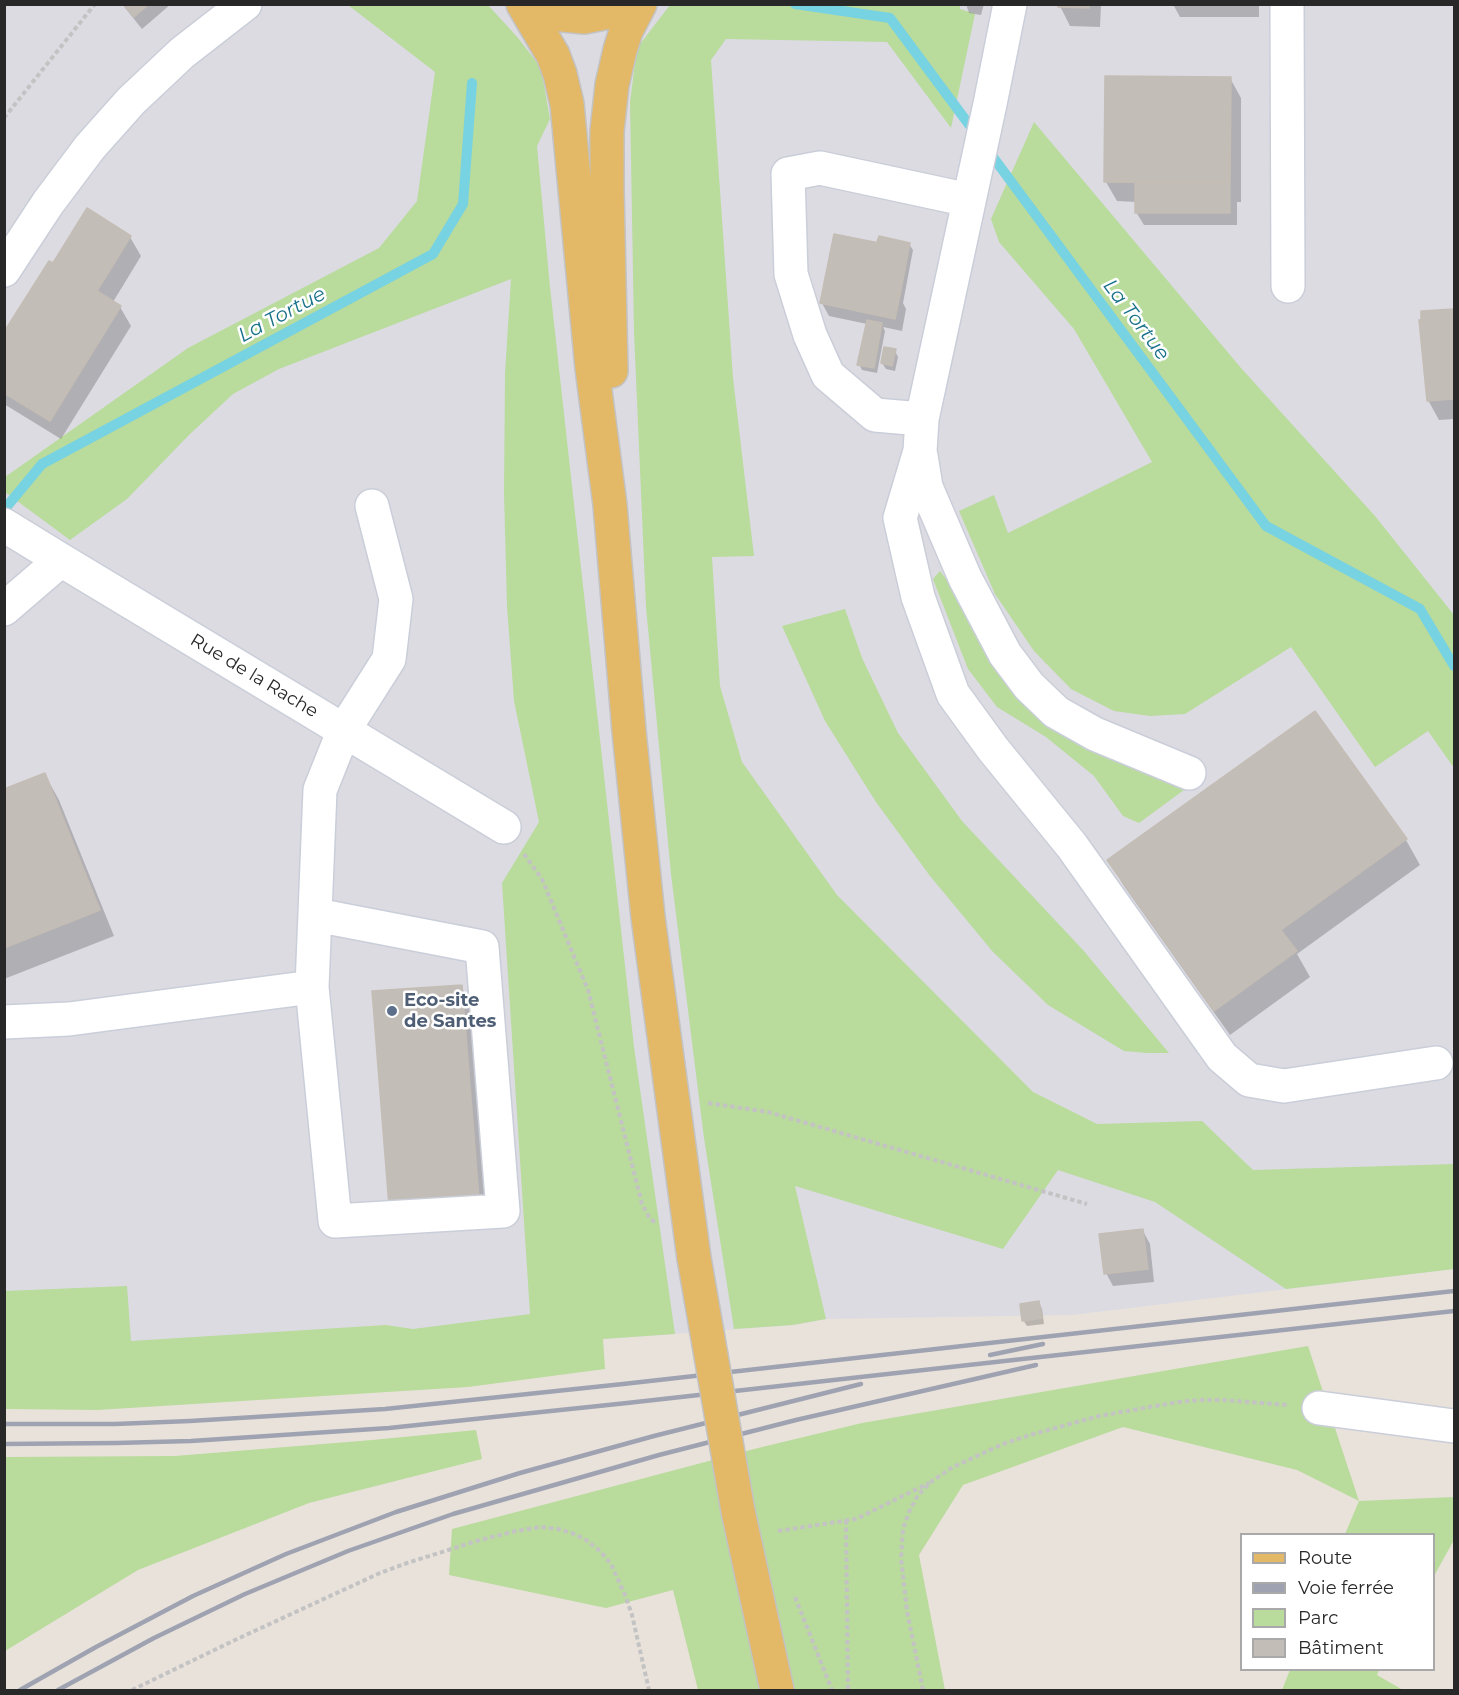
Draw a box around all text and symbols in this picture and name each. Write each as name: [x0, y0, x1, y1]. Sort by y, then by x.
water label: La Tortue: [1098, 275, 1174, 365]
water label: La Tortue: [234, 282, 330, 348]
street label: Rue de la Rache: [186, 629, 322, 723]
place label: Eco-site de Santes: [404, 990, 496, 1032]
marker: Eco-site de Santes: [385, 1004, 399, 1018]
legend: [1240, 1533, 1435, 1671]
text: Route: [1298, 1547, 1352, 1569]
text: Voie ferrée: [1298, 1577, 1394, 1599]
text: Parc: [1298, 1607, 1338, 1629]
text: Bâtiment: [1298, 1637, 1384, 1659]

